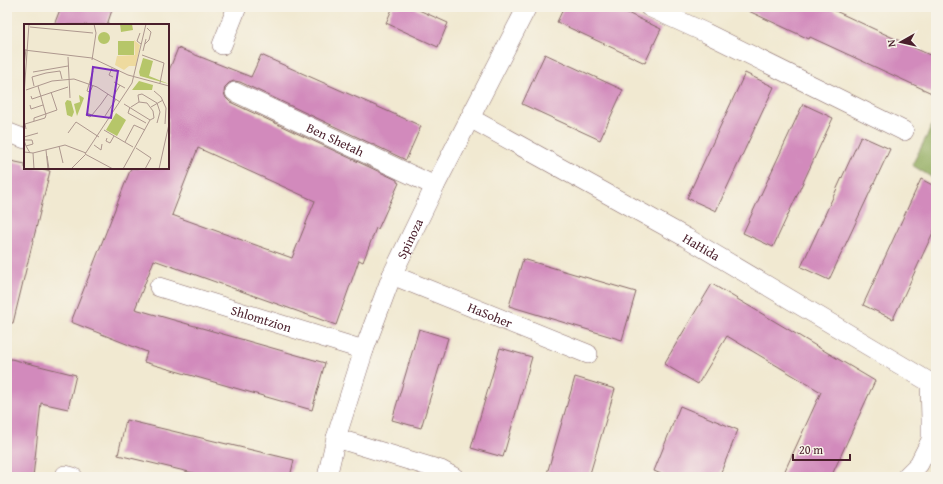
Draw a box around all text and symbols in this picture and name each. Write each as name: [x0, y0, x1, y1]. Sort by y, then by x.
north arrow: [881, 22, 921, 62]
inset map: [24, 24, 169, 169]
text: N: [883, 38, 900, 48]
street label: Ben Shetah: [303, 118, 368, 162]
street label: Spinoza: [392, 215, 428, 262]
street label: HaHida: [679, 229, 724, 266]
street label: HaSoher: [465, 298, 516, 333]
street label: Shlomtzion: [228, 301, 294, 337]
scale bar: [793, 436, 850, 462]
text: 20 m: [799, 441, 823, 458]

